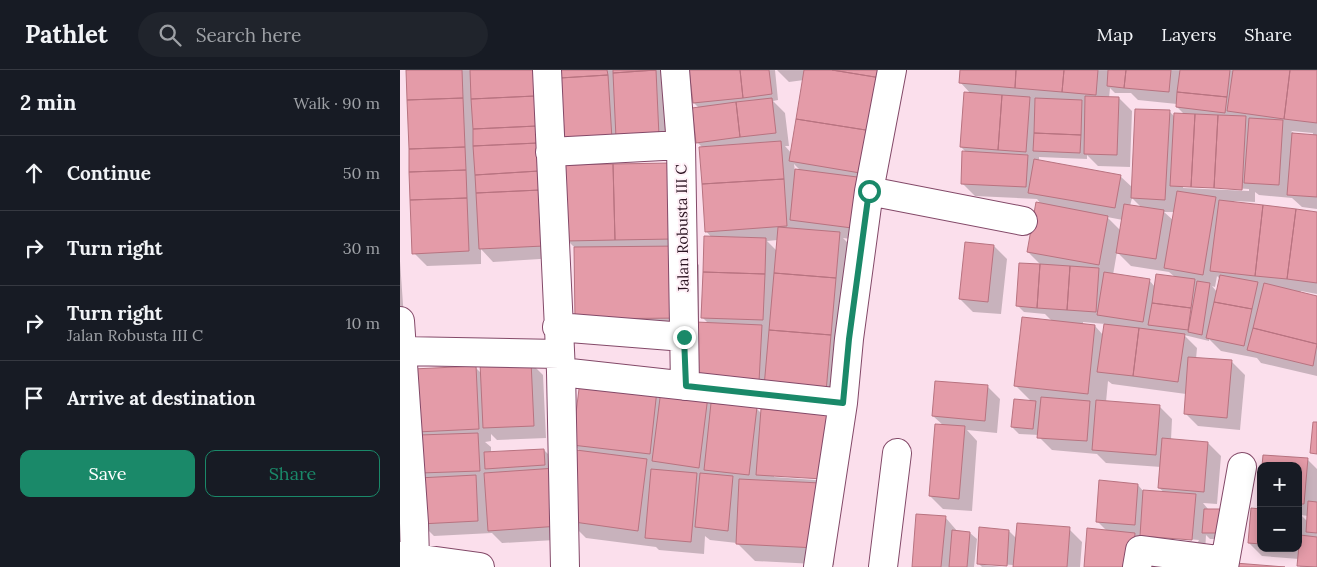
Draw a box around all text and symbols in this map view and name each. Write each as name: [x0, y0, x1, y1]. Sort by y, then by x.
search box: [138, 12, 488, 57]
text: Pathlet: [25, 19, 108, 50]
icon: search: [156, 21, 184, 49]
text: Search here: [196, 23, 301, 47]
text: Map: [1097, 23, 1133, 46]
text: Layers: [1161, 23, 1216, 46]
text: Share: [1244, 23, 1292, 46]
text: 2 min: [20, 89, 76, 116]
text: Walk · 90 m: [293, 93, 380, 113]
icon: ahead: [20, 159, 48, 187]
text: Continue: [67, 161, 151, 185]
text: 50 m: [343, 163, 380, 183]
street label: Jalan Robusta III C: [671, 163, 693, 293]
route start: [858, 180, 881, 203]
icon: right: [20, 234, 48, 262]
text: Turn right: [67, 236, 163, 260]
text: 30 m: [343, 238, 380, 258]
text: Turn right: [67, 301, 163, 325]
icon: right: [20, 309, 48, 337]
text: 10 m: [346, 313, 380, 333]
text: Jalan Robusta III C: [67, 325, 203, 345]
route end: [673, 326, 696, 349]
icon: arrive: [20, 384, 48, 412]
text: Arrive at destination: [67, 386, 256, 410]
button: Save: [20, 450, 195, 497]
button: Share: [205, 450, 380, 497]
map controls: [1257, 462, 1302, 552]
button: +: [1257, 462, 1302, 507]
button: −: [1257, 507, 1302, 552]

